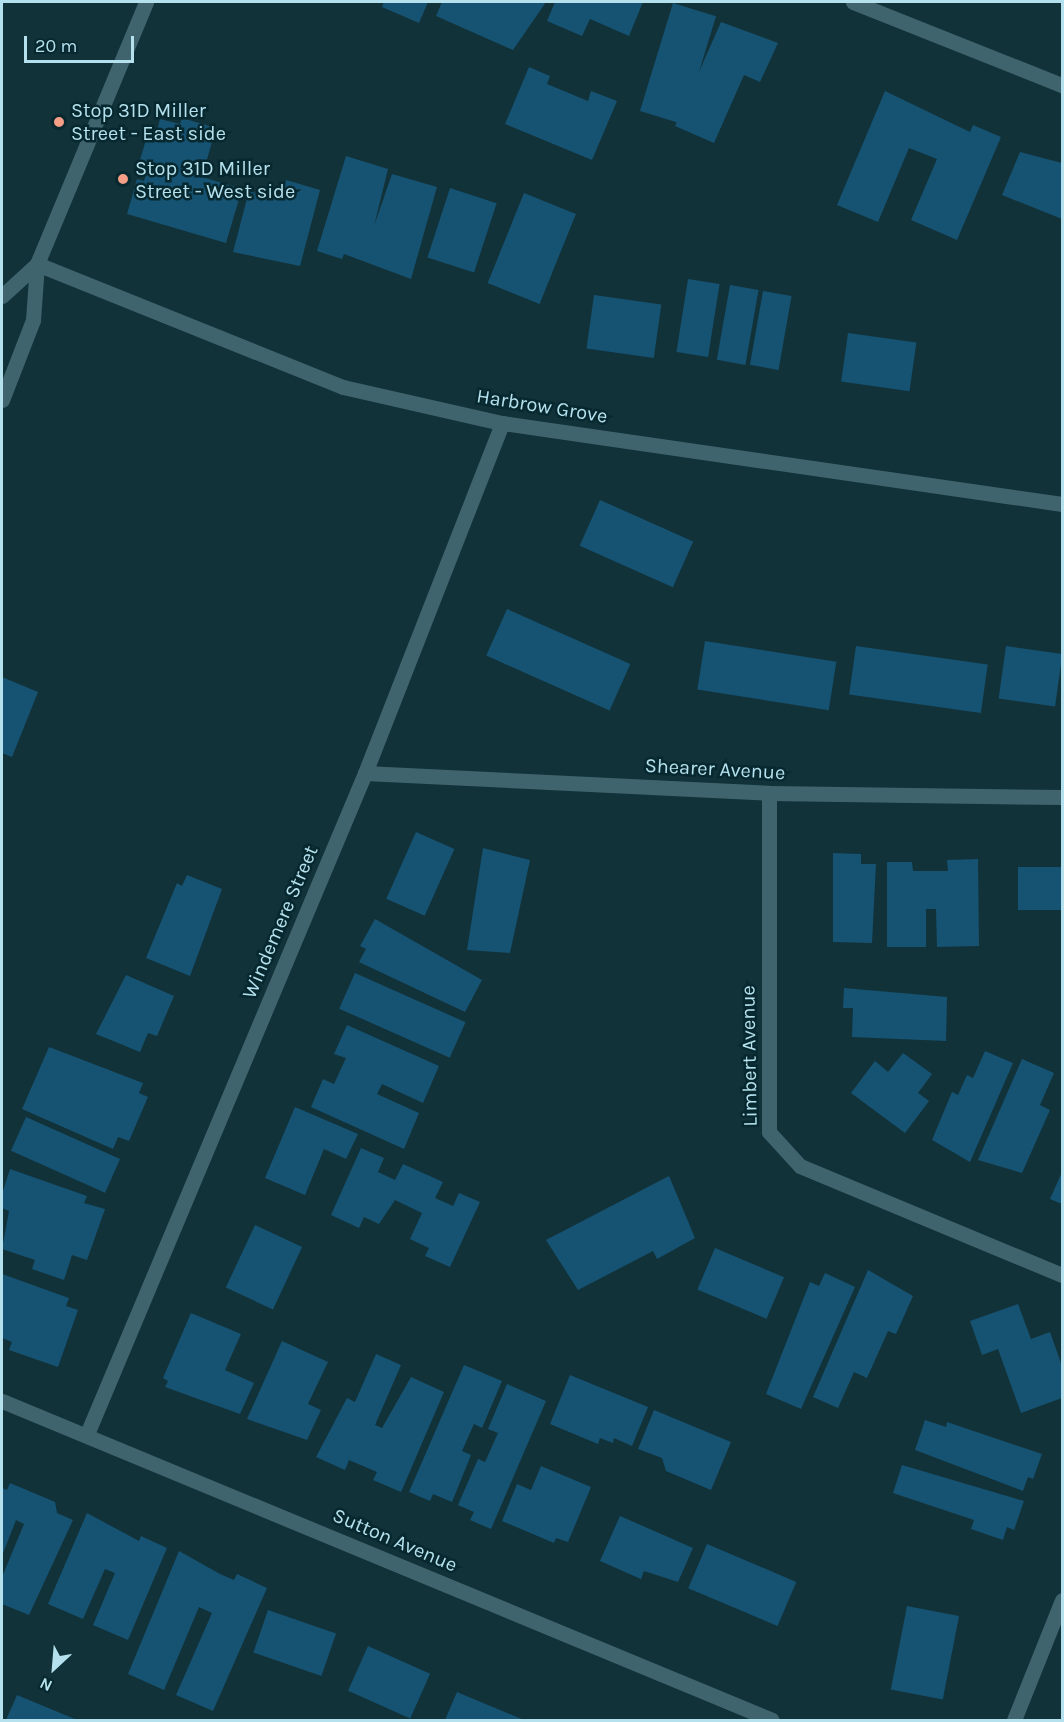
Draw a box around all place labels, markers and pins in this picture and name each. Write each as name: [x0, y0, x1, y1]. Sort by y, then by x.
place label: Stop 31D Miller Street - East side: [71, 98, 226, 145]
marker: Stop 31D Miller Street - East side: [52, 115, 66, 129]
place label: Stop 31D Miller Street - West side: [135, 156, 295, 203]
marker: Stop 31D Miller Street - West side: [116, 172, 130, 186]

